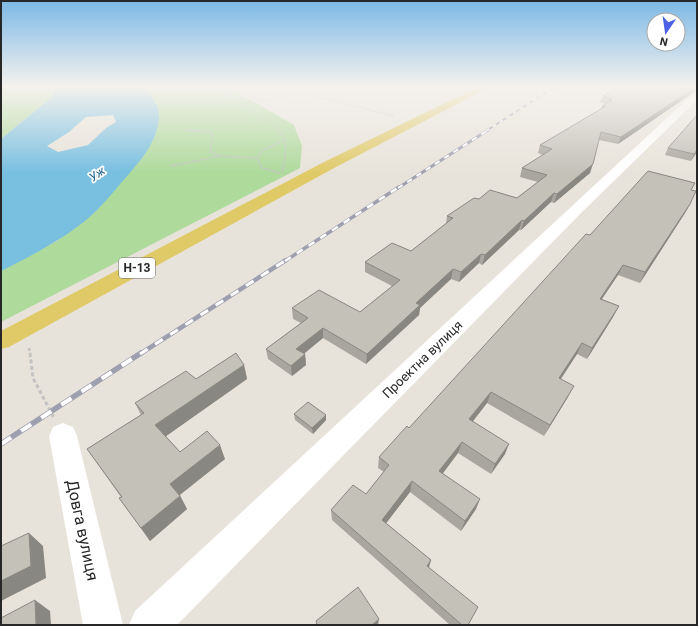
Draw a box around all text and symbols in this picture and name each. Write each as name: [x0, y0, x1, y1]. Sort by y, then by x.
north arrow: [646, 12, 686, 52]
text: N: [658, 34, 669, 48]
water label: Уж: [86, 163, 109, 184]
road number: Н-13: [119, 258, 155, 278]
street label: Проектна вулиця: [379, 317, 465, 401]
street label: Довга вулиця: [63, 478, 102, 582]

